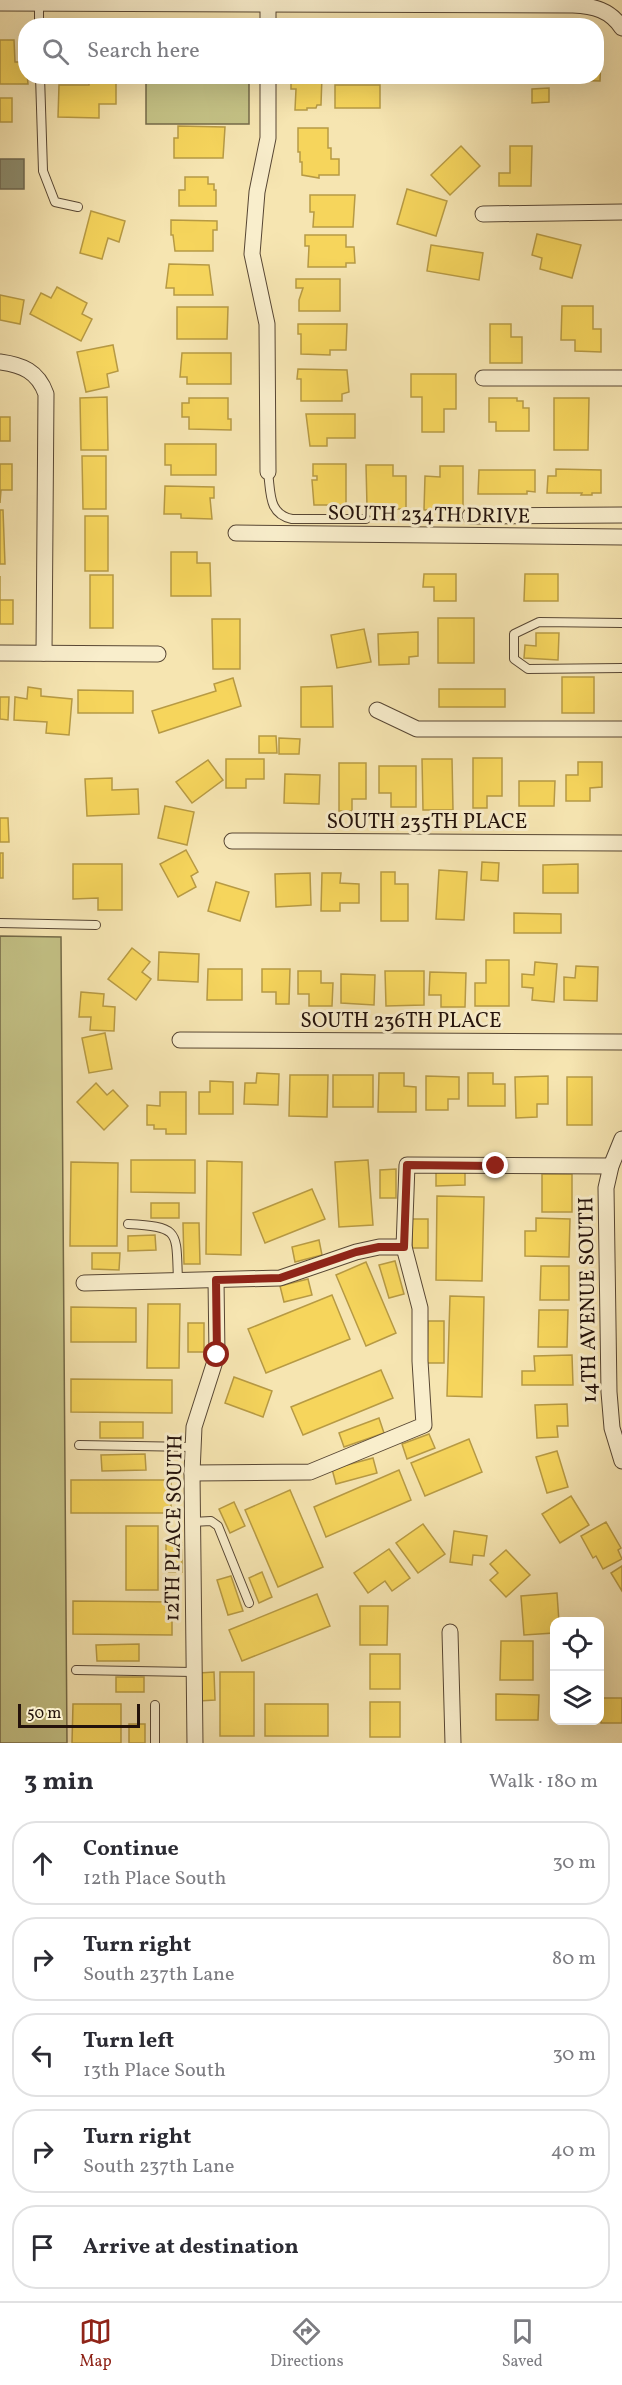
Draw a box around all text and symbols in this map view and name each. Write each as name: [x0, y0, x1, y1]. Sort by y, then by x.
search box: [18, 18, 604, 84]
icon: search: [39, 35, 72, 68]
text: Search here: [87, 36, 200, 67]
street label: SOUTH 234TH DRIVE: [327, 499, 531, 532]
street label: SOUTH 235TH PLACE: [327, 808, 527, 837]
street label: SOUTH 236TH PLACE: [300, 1007, 502, 1036]
route end: [482, 1152, 508, 1178]
street label: 14TH AVENUE SOUTH: [572, 1197, 605, 1403]
route start: [203, 1341, 229, 1367]
street label: 12TH PLACE SOUTH: [158, 1434, 191, 1622]
map controls: [550, 1617, 604, 1725]
button: locate: [550, 1617, 604, 1671]
button: layers: [550, 1671, 604, 1725]
scale bar: [18, 1701, 140, 1728]
text: 50 m: [27, 1703, 61, 1725]
text: 3 min: [24, 1764, 94, 1800]
text: Walk · 180 m: [489, 1768, 598, 1796]
text: Continue: [83, 1834, 179, 1865]
icon: ahead: [26, 1847, 59, 1880]
text: 30 m: [552, 1849, 596, 1877]
text: 12th Place South: [83, 1865, 226, 1893]
text: Turn right: [83, 1930, 191, 1961]
icon: right: [26, 1943, 59, 1976]
text: 80 m: [552, 1945, 596, 1973]
text: South 237th Lane: [83, 1961, 235, 1989]
text: Turn left: [83, 2026, 174, 2057]
icon: left: [26, 2039, 59, 2072]
text: 30 m: [552, 2041, 596, 2069]
text: 13th Place South: [83, 2057, 226, 2085]
text: Turn right: [83, 2122, 191, 2153]
icon: right: [26, 2135, 59, 2168]
text: 40 m: [551, 2137, 596, 2165]
text: South 237th Lane: [83, 2153, 235, 2181]
icon: arrive: [26, 2231, 59, 2264]
text: Arrive at destination: [83, 2232, 299, 2263]
tab: Map: [79, 2315, 112, 2373]
tab: Directions: [270, 2315, 344, 2373]
tab: Saved: [502, 2315, 543, 2373]

